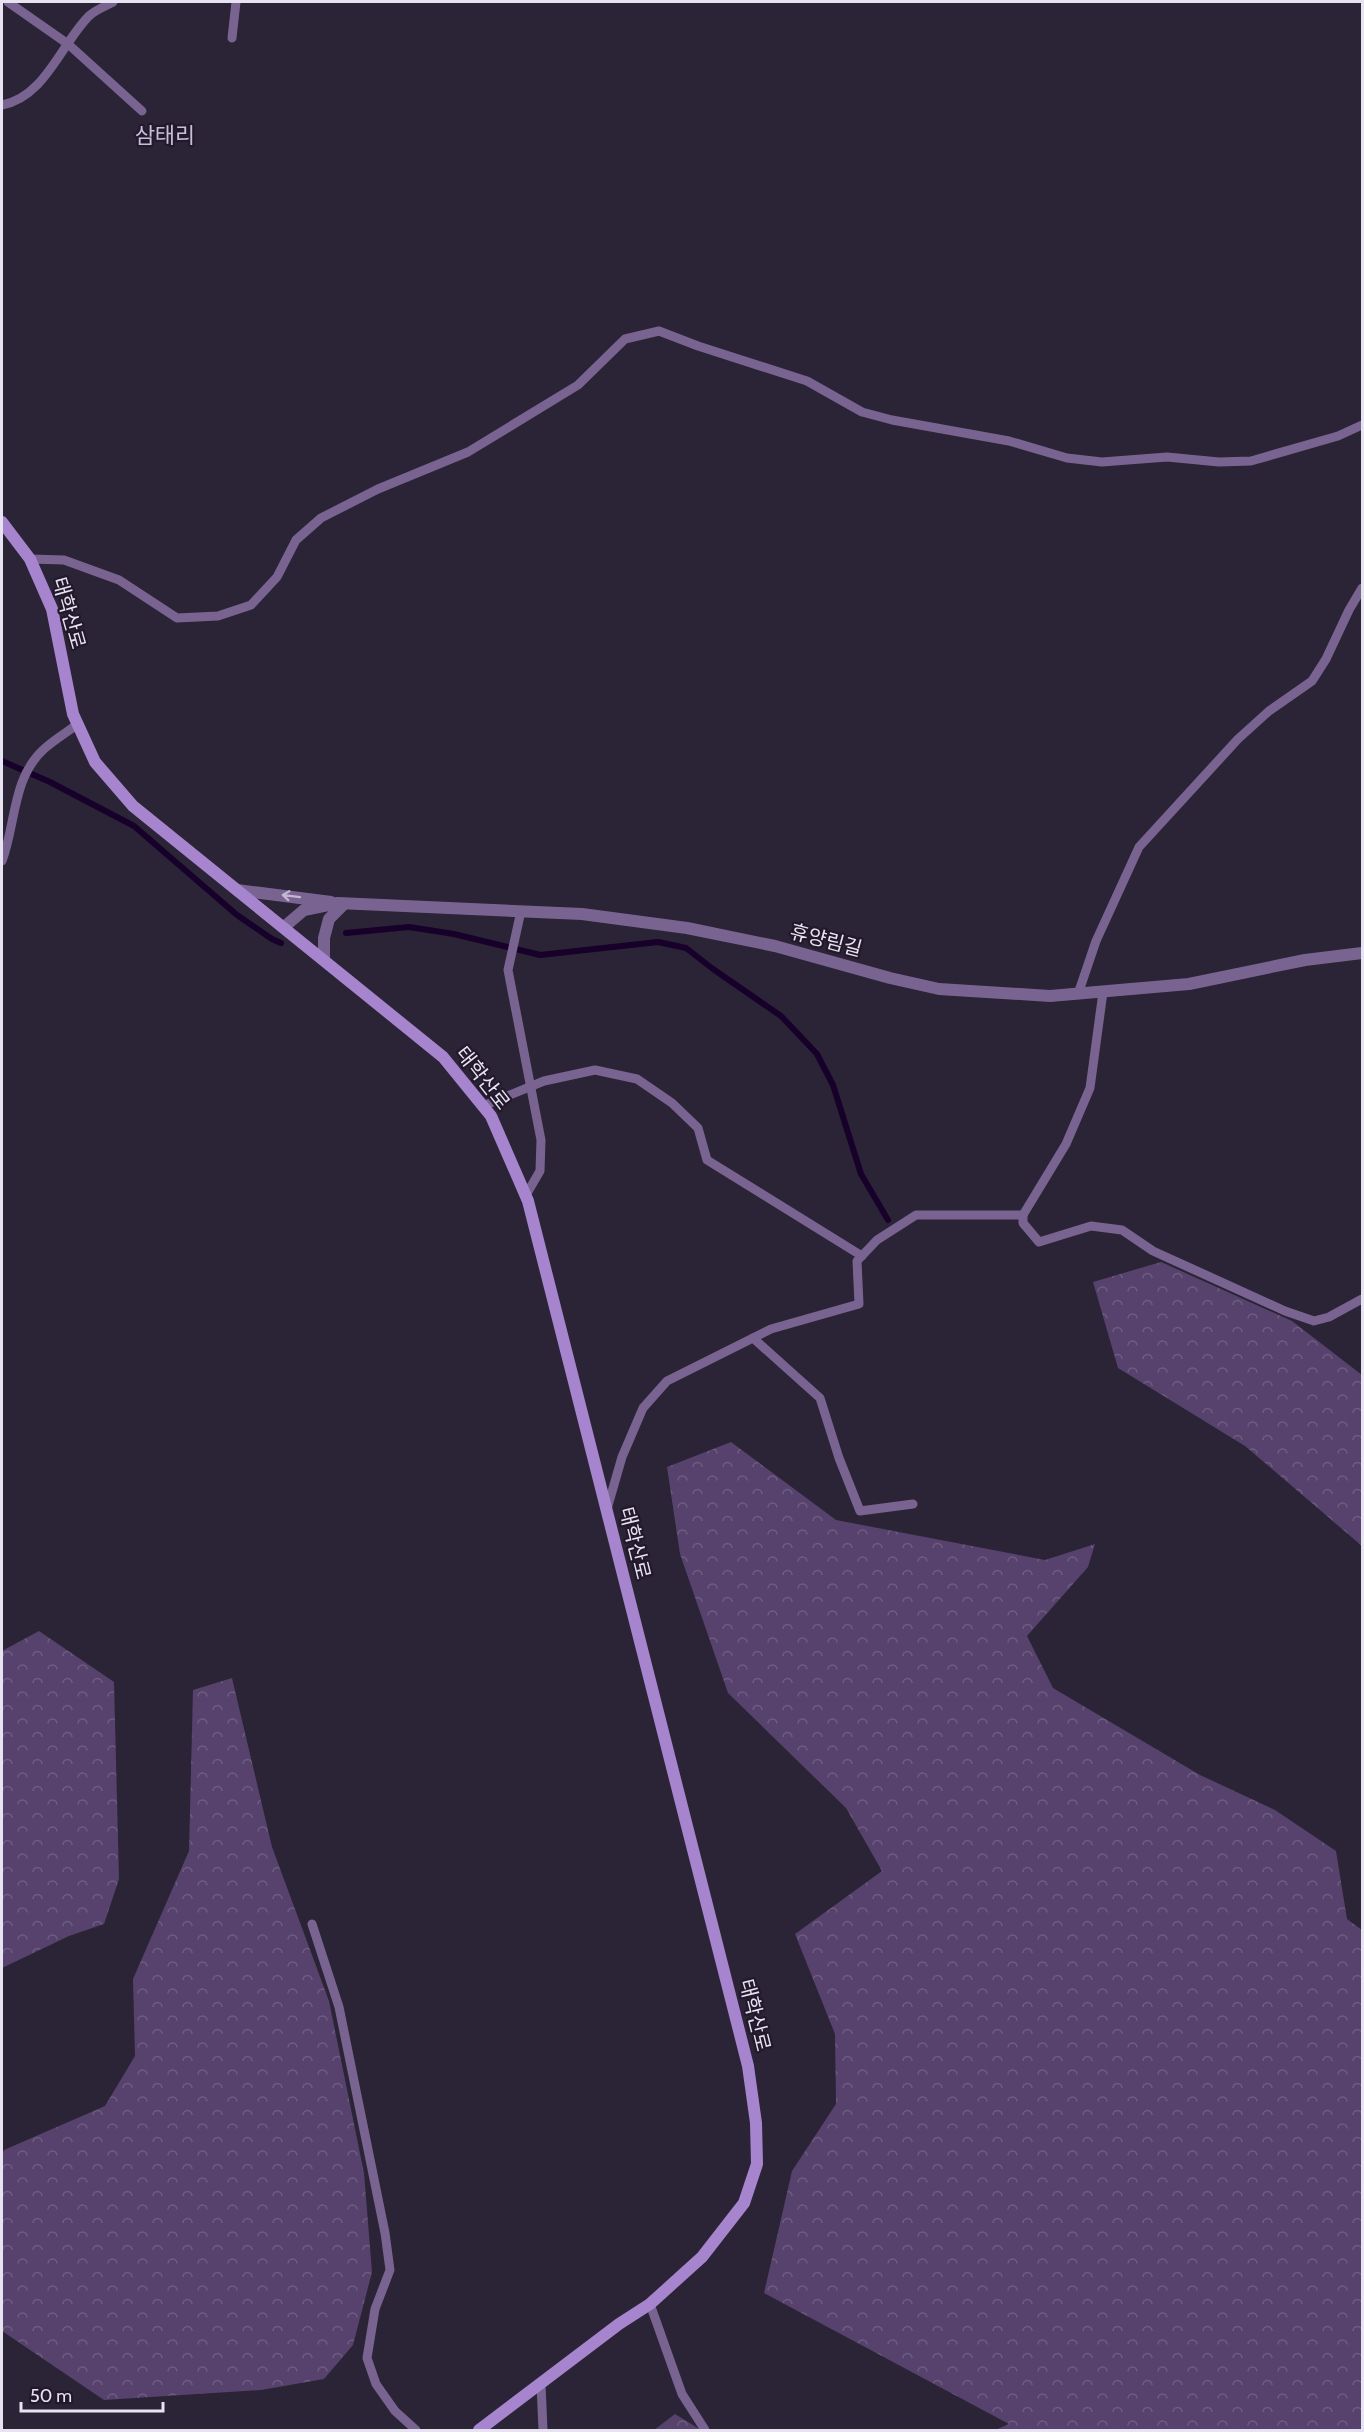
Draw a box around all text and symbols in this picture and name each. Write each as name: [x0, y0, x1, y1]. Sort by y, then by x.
district label: 삼태리: [135, 122, 195, 149]
street label: 태학산로: [47, 574, 91, 652]
one-way arrow: [281, 891, 301, 902]
street label: 휴양림길: [787, 919, 865, 961]
street label: 태학산로: [451, 1042, 515, 1114]
street label: 태학산로: [614, 1504, 656, 1582]
street label: 태학산로: [734, 1976, 776, 2054]
scale bar: [21, 2375, 164, 2413]
text: 50 m: [30, 2385, 72, 2407]

